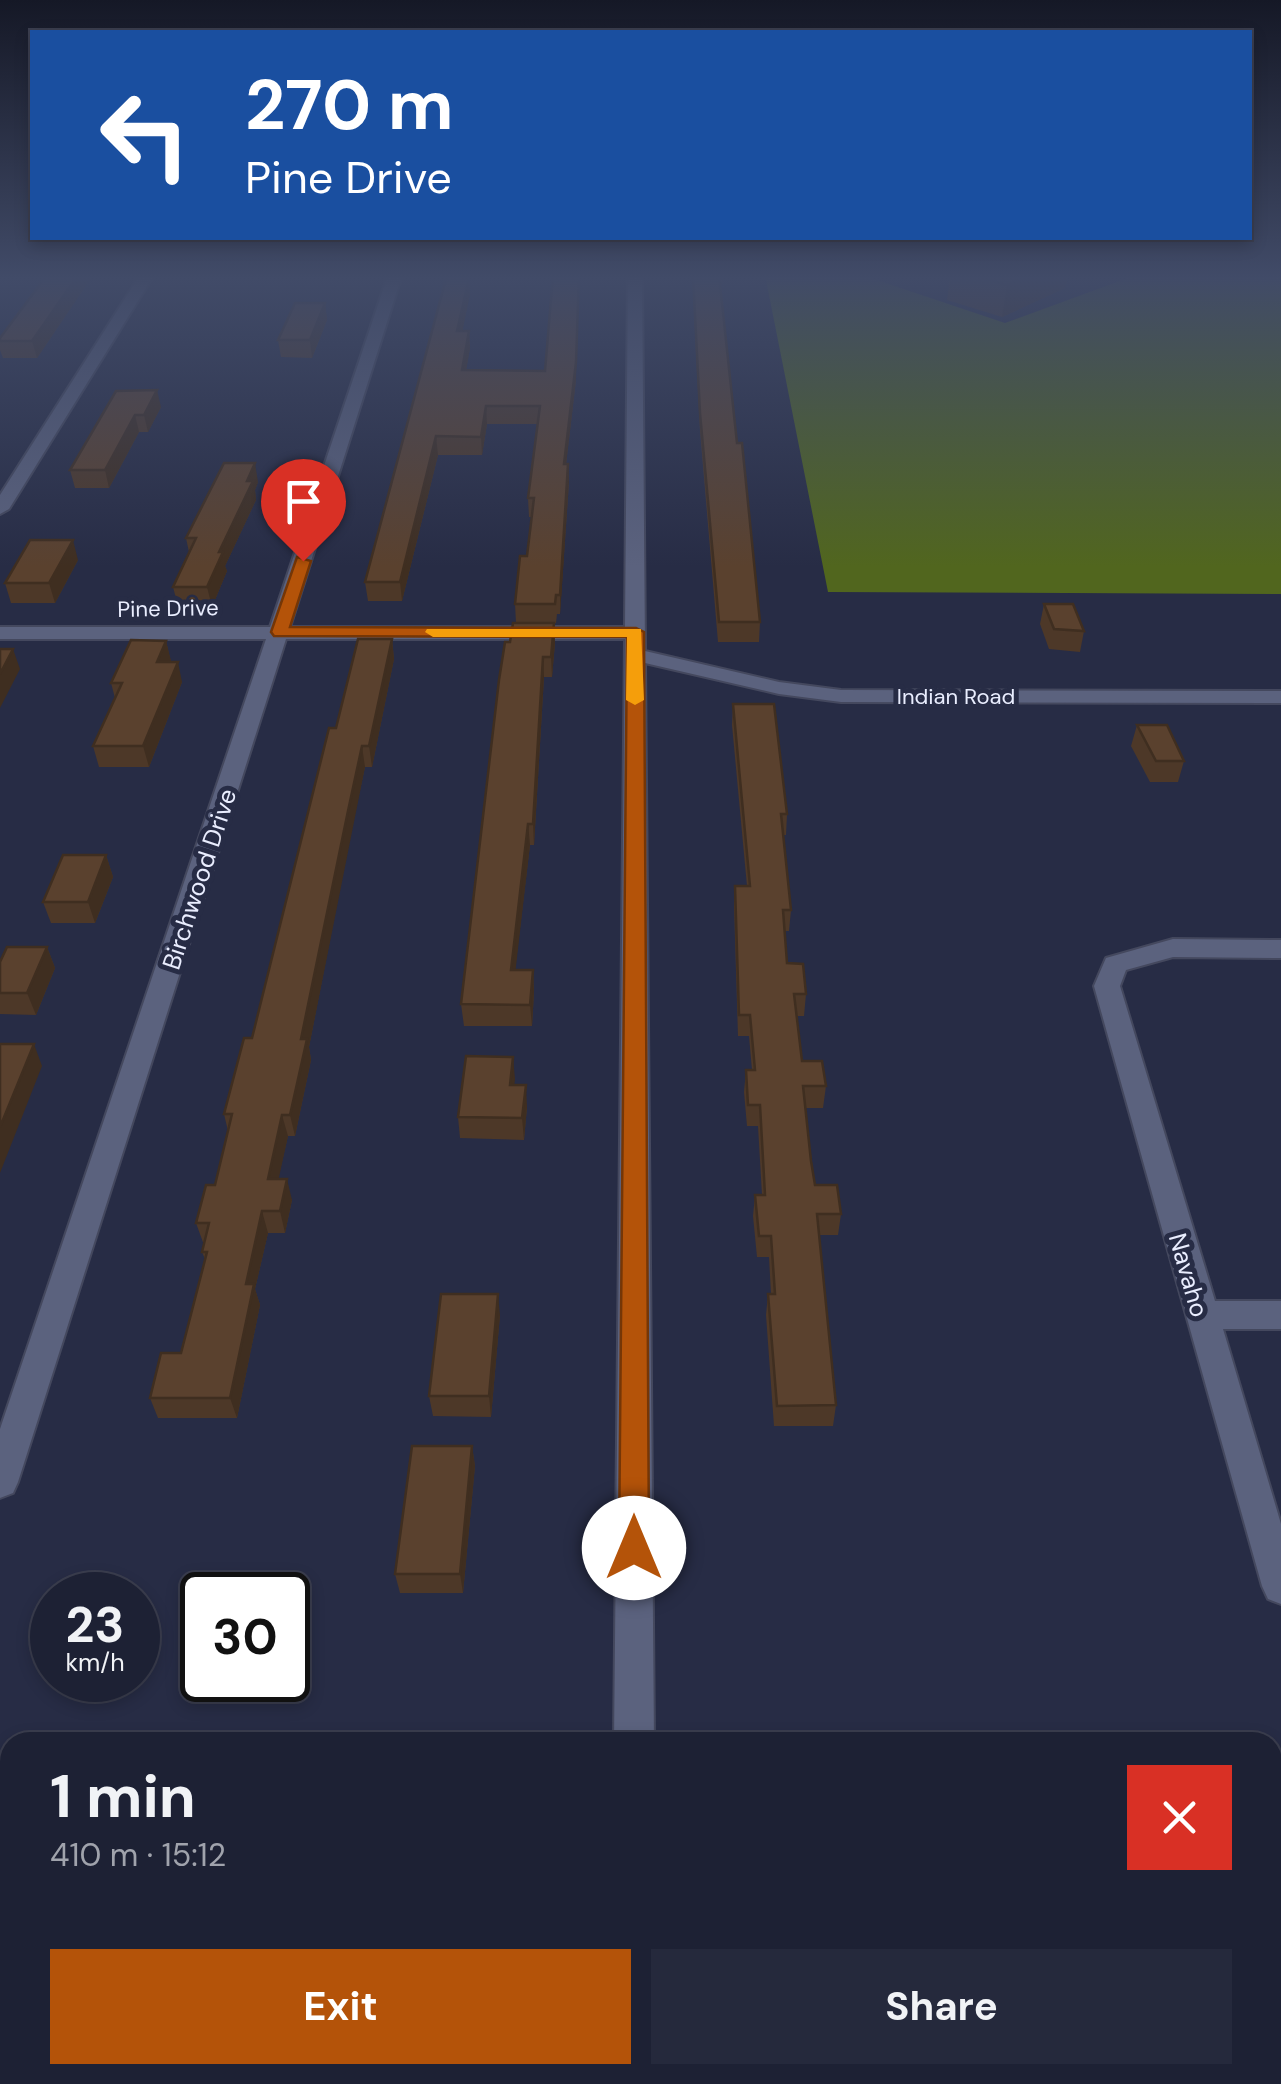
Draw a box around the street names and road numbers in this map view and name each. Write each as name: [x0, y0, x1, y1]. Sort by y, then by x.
street label: Pine Drive: [117, 593, 219, 624]
street label: Indian Road: [897, 682, 1015, 711]
street label: Birchwood Drive: [155, 785, 244, 974]
street label: Navaho: [1161, 1229, 1216, 1321]

